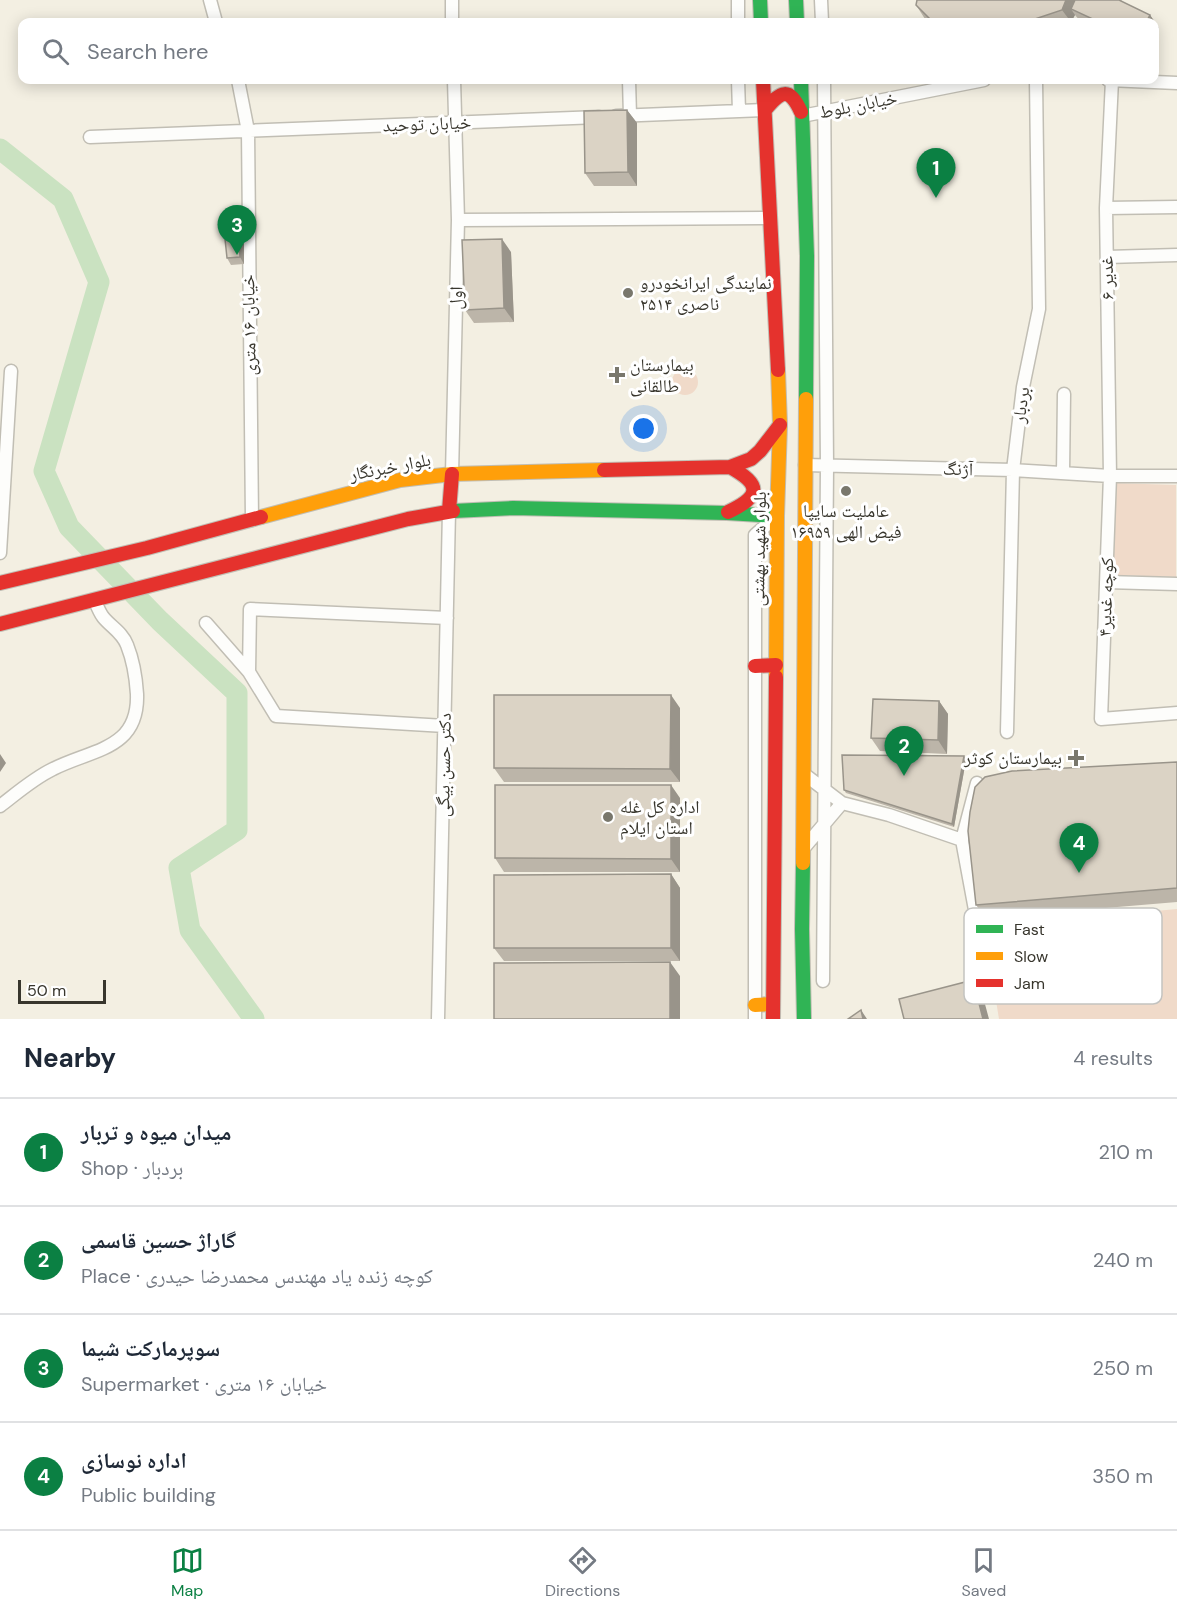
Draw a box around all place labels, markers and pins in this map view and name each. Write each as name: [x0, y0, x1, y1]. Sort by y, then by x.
pin: 1: [916, 148, 956, 198]
pin: 3: [218, 206, 256, 255]
place label: نمایندگی ایرانخودرو ناصری ۲۵۱۴: [640, 271, 772, 316]
marker: نمایندگی ایرانخودرو ناصری ۲۵۱۴: [621, 286, 635, 300]
place label: بیمارستان طالقانی: [630, 353, 694, 398]
marker: بیمارستان طالقانی: [608, 366, 626, 384]
marker: عاملیت سایپا ۱۶۹۵۹ فیض الهی: [839, 484, 853, 498]
place label: عاملیت سایپا ۱۶۹۵۹ فیض الهی: [790, 499, 902, 544]
pin: 2: [884, 726, 924, 776]
place label: بیمارستان کوثر: [963, 746, 1062, 770]
marker: بیمارستان کوثر: [1067, 749, 1085, 767]
place label: اداره کل غله استان ایلام: [620, 795, 700, 840]
marker: اداره کل غله استان ایلام: [601, 810, 615, 824]
pin: 4: [1060, 824, 1098, 873]

